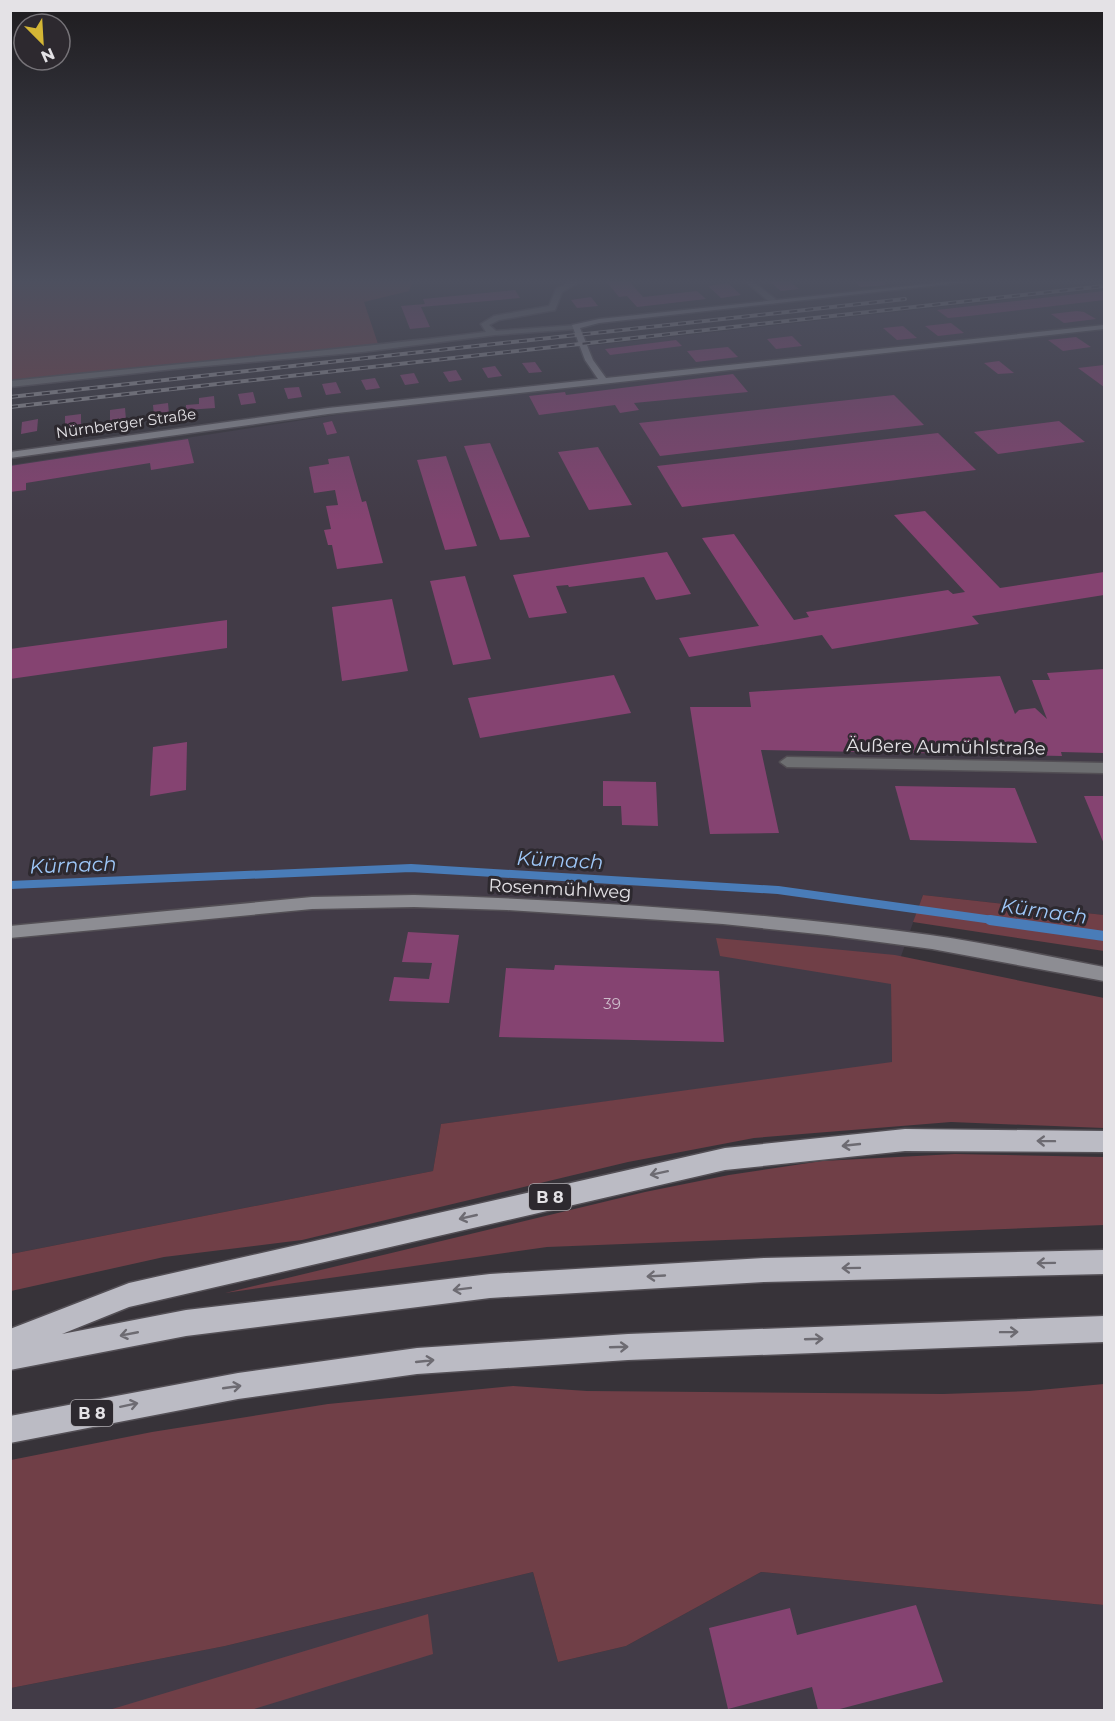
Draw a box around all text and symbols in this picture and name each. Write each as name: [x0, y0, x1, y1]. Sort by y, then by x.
north arrow: [12, 12, 72, 72]
text: N: [38, 44, 58, 67]
street label: Nürnberger Straße: [55, 404, 197, 442]
street label: Äußere Aumühlstraße: [846, 734, 1046, 760]
water label: Kürnach: [516, 846, 604, 874]
water label: Kürnach: [29, 851, 117, 879]
street label: Rosenmühlweg: [488, 874, 632, 904]
water label: Kürnach: [999, 893, 1089, 929]
house number: 39: [603, 994, 621, 1013]
one-way arrow: [1037, 1135, 1057, 1147]
one-way arrow: [842, 1140, 862, 1151]
one-way arrow: [649, 1168, 668, 1180]
road number: B 8: [529, 1184, 571, 1210]
one-way arrow: [459, 1211, 478, 1223]
one-way arrow: [1037, 1257, 1057, 1269]
one-way arrow: [842, 1262, 862, 1273]
one-way arrow: [647, 1271, 667, 1282]
one-way arrow: [452, 1284, 472, 1295]
one-way arrow: [999, 1326, 1019, 1337]
one-way arrow: [119, 1329, 139, 1340]
one-way arrow: [804, 1333, 824, 1344]
one-way arrow: [609, 1342, 629, 1353]
one-way arrow: [415, 1355, 435, 1366]
one-way arrow: [222, 1382, 242, 1393]
one-way arrow: [119, 1399, 139, 1410]
road number: B 8: [71, 1400, 113, 1426]

